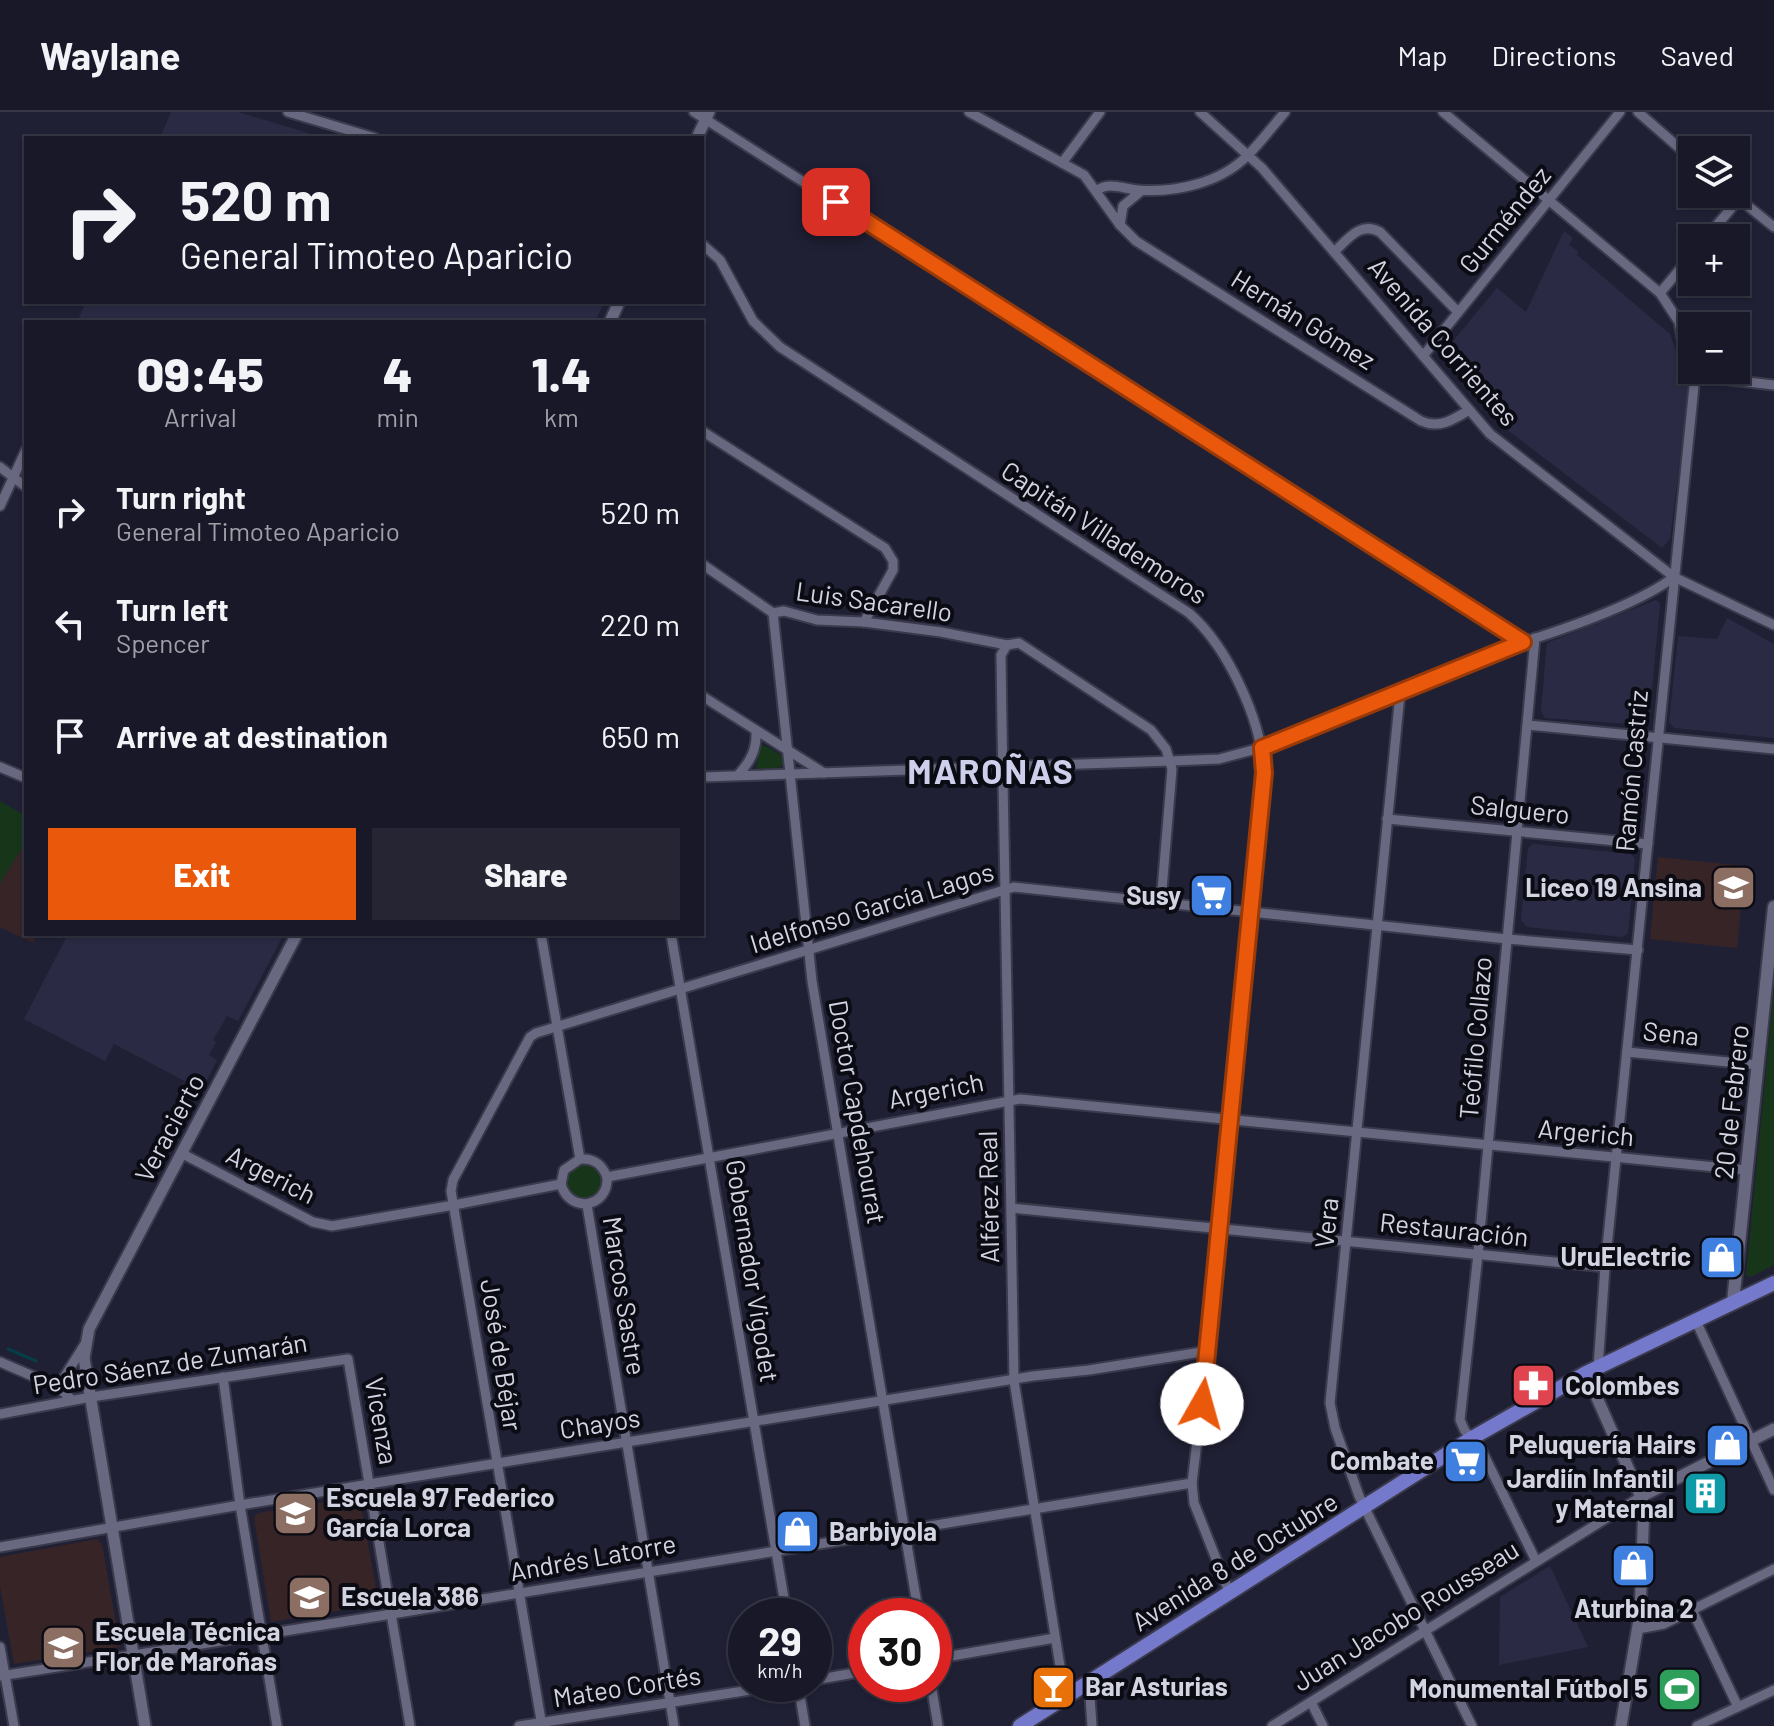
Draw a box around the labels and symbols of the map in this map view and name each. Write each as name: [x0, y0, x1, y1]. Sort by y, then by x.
street label: Gurméndez: [1452, 160, 1556, 279]
pin: [802, 168, 870, 236]
street label: Avenida Corrientes: [1363, 251, 1526, 431]
street label: Hernán Gómez: [1226, 262, 1381, 375]
street label: Capitán Villademoros: [996, 454, 1213, 610]
street label: Luis Sacarello: [794, 574, 954, 627]
street label: Ramón Castriz: [1608, 689, 1653, 853]
district label: MAROÑAS: [907, 750, 1075, 791]
street label: Salguero: [1469, 788, 1571, 829]
street label: Idelfonso García Lagos: [746, 855, 997, 958]
school or university icon: Liceo 19 Ansina: [1709, 864, 1757, 912]
place label: Liceo 19 Ansina: [1525, 871, 1702, 902]
supermarket icon: Susy: [1188, 872, 1236, 920]
place label: Susy: [1126, 879, 1181, 910]
street label: Teófilo Collazo: [1452, 955, 1497, 1120]
street label: Doctor Capdehourat: [824, 997, 893, 1226]
street label: Sena: [1642, 1014, 1701, 1051]
street label: 20 de Febrero: [1707, 1023, 1754, 1181]
street label: Argerich: [885, 1065, 986, 1114]
street label: Veracierto: [127, 1068, 210, 1187]
street label: Argerich: [1537, 1112, 1635, 1151]
street label: Alférez Real: [971, 1131, 1004, 1264]
street label: Argerich: [222, 1138, 322, 1209]
street label: Gobernador Vigodet: [721, 1157, 786, 1384]
street label: Vera: [1307, 1196, 1344, 1250]
street label: Restauración: [1378, 1205, 1530, 1252]
street label: Marcos Sastre: [598, 1214, 653, 1377]
shop icon: UruElectric: [1698, 1233, 1746, 1281]
place label: UruElectric: [1560, 1240, 1691, 1271]
street label: José de Béjar: [475, 1277, 530, 1433]
street label: Pedro Sáenz de Zumarán: [30, 1326, 309, 1400]
position arrow: [1160, 1362, 1244, 1446]
pharmacy icon: Colombes: [1510, 1362, 1558, 1410]
place label: Colombes: [1565, 1369, 1679, 1400]
street label: Vicenza: [360, 1375, 405, 1467]
street label: Chayos: [557, 1401, 642, 1444]
shop icon: Peluquería Hairs: [1703, 1421, 1751, 1469]
place label: Peluquería Hairs: [1509, 1428, 1696, 1459]
supermarket icon: Combate: [1441, 1437, 1489, 1485]
place label: Combate: [1330, 1444, 1434, 1475]
place label: Jardiín Infantil y Maternal: [1507, 1462, 1674, 1523]
building icon: Jardiín Infantil y Maternal: [1681, 1470, 1729, 1518]
place label: Escuela 97 Federico García Lorca: [326, 1481, 555, 1542]
street label: Avenida 8 de Octubre: [1126, 1485, 1343, 1637]
school or university icon: Escuela 97 Federico García Lorca: [271, 1489, 319, 1537]
shop icon: Barbiyola: [774, 1508, 822, 1556]
place label: Barbiyola: [829, 1515, 937, 1546]
street label: Andrés Latorre: [507, 1527, 678, 1586]
street label: Juan Jacobo Rousseau: [1287, 1533, 1524, 1697]
shop icon: Aturbina 2: [1610, 1542, 1658, 1590]
school or university icon: Escuela 386: [286, 1573, 334, 1621]
place label: Escuela 386: [341, 1580, 479, 1611]
place label: Aturbina 2: [1574, 1592, 1694, 1623]
speed limit sign: 30: [848, 1598, 952, 1702]
place label: Escuela Técnica Flor de Maroñas: [95, 1615, 281, 1676]
school or university icon: Escuela Técnica Flor de Maroñas: [40, 1623, 88, 1671]
street label: Mateo Cortés: [551, 1659, 703, 1712]
bar icon: Bar Asturias: [1030, 1663, 1078, 1711]
sports icon: Monumental Fútbol 5: [1655, 1665, 1703, 1713]
place label: Bar Asturias: [1085, 1670, 1228, 1701]
place label: Monumental Fútbol 5: [1409, 1672, 1648, 1703]

